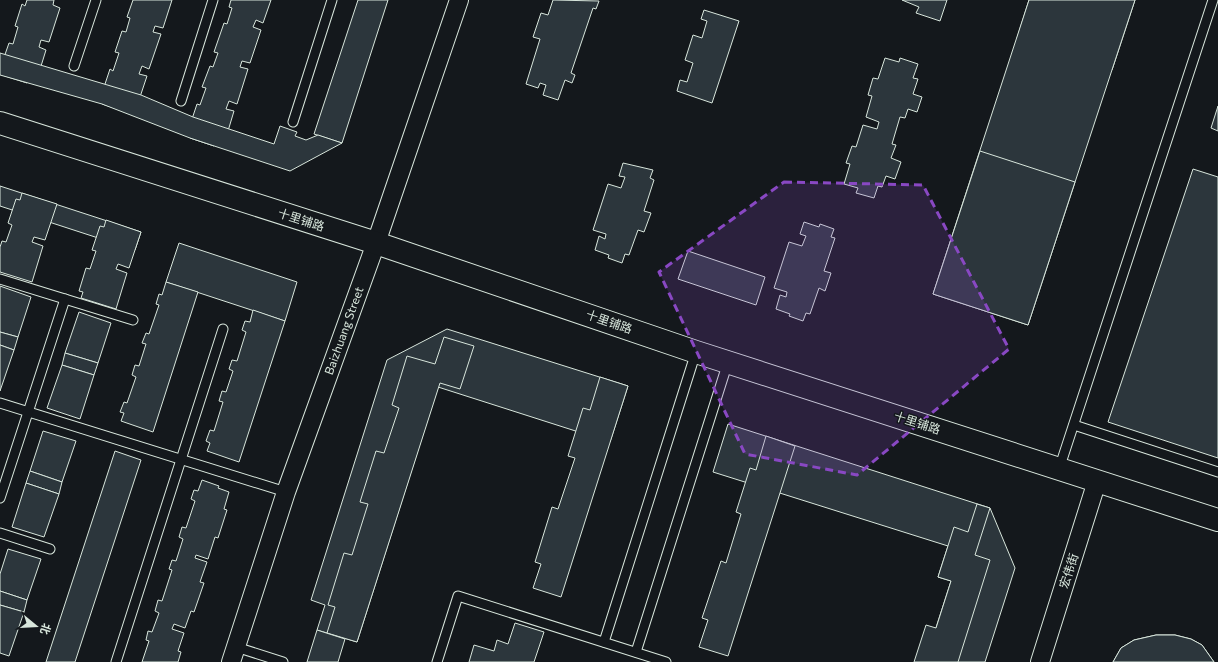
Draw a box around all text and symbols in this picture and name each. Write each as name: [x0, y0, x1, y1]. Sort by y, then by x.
street label: 十里铺路: [276, 205, 326, 233]
street label: Baizhuang Street: [321, 285, 366, 376]
street label: 十里铺路: [584, 307, 634, 335]
street label: 十里铺路: [892, 408, 942, 436]
street label: 宏伟街: [1056, 551, 1080, 590]
north arrow: [16, 606, 56, 646]
text: 北: [38, 622, 54, 636]

